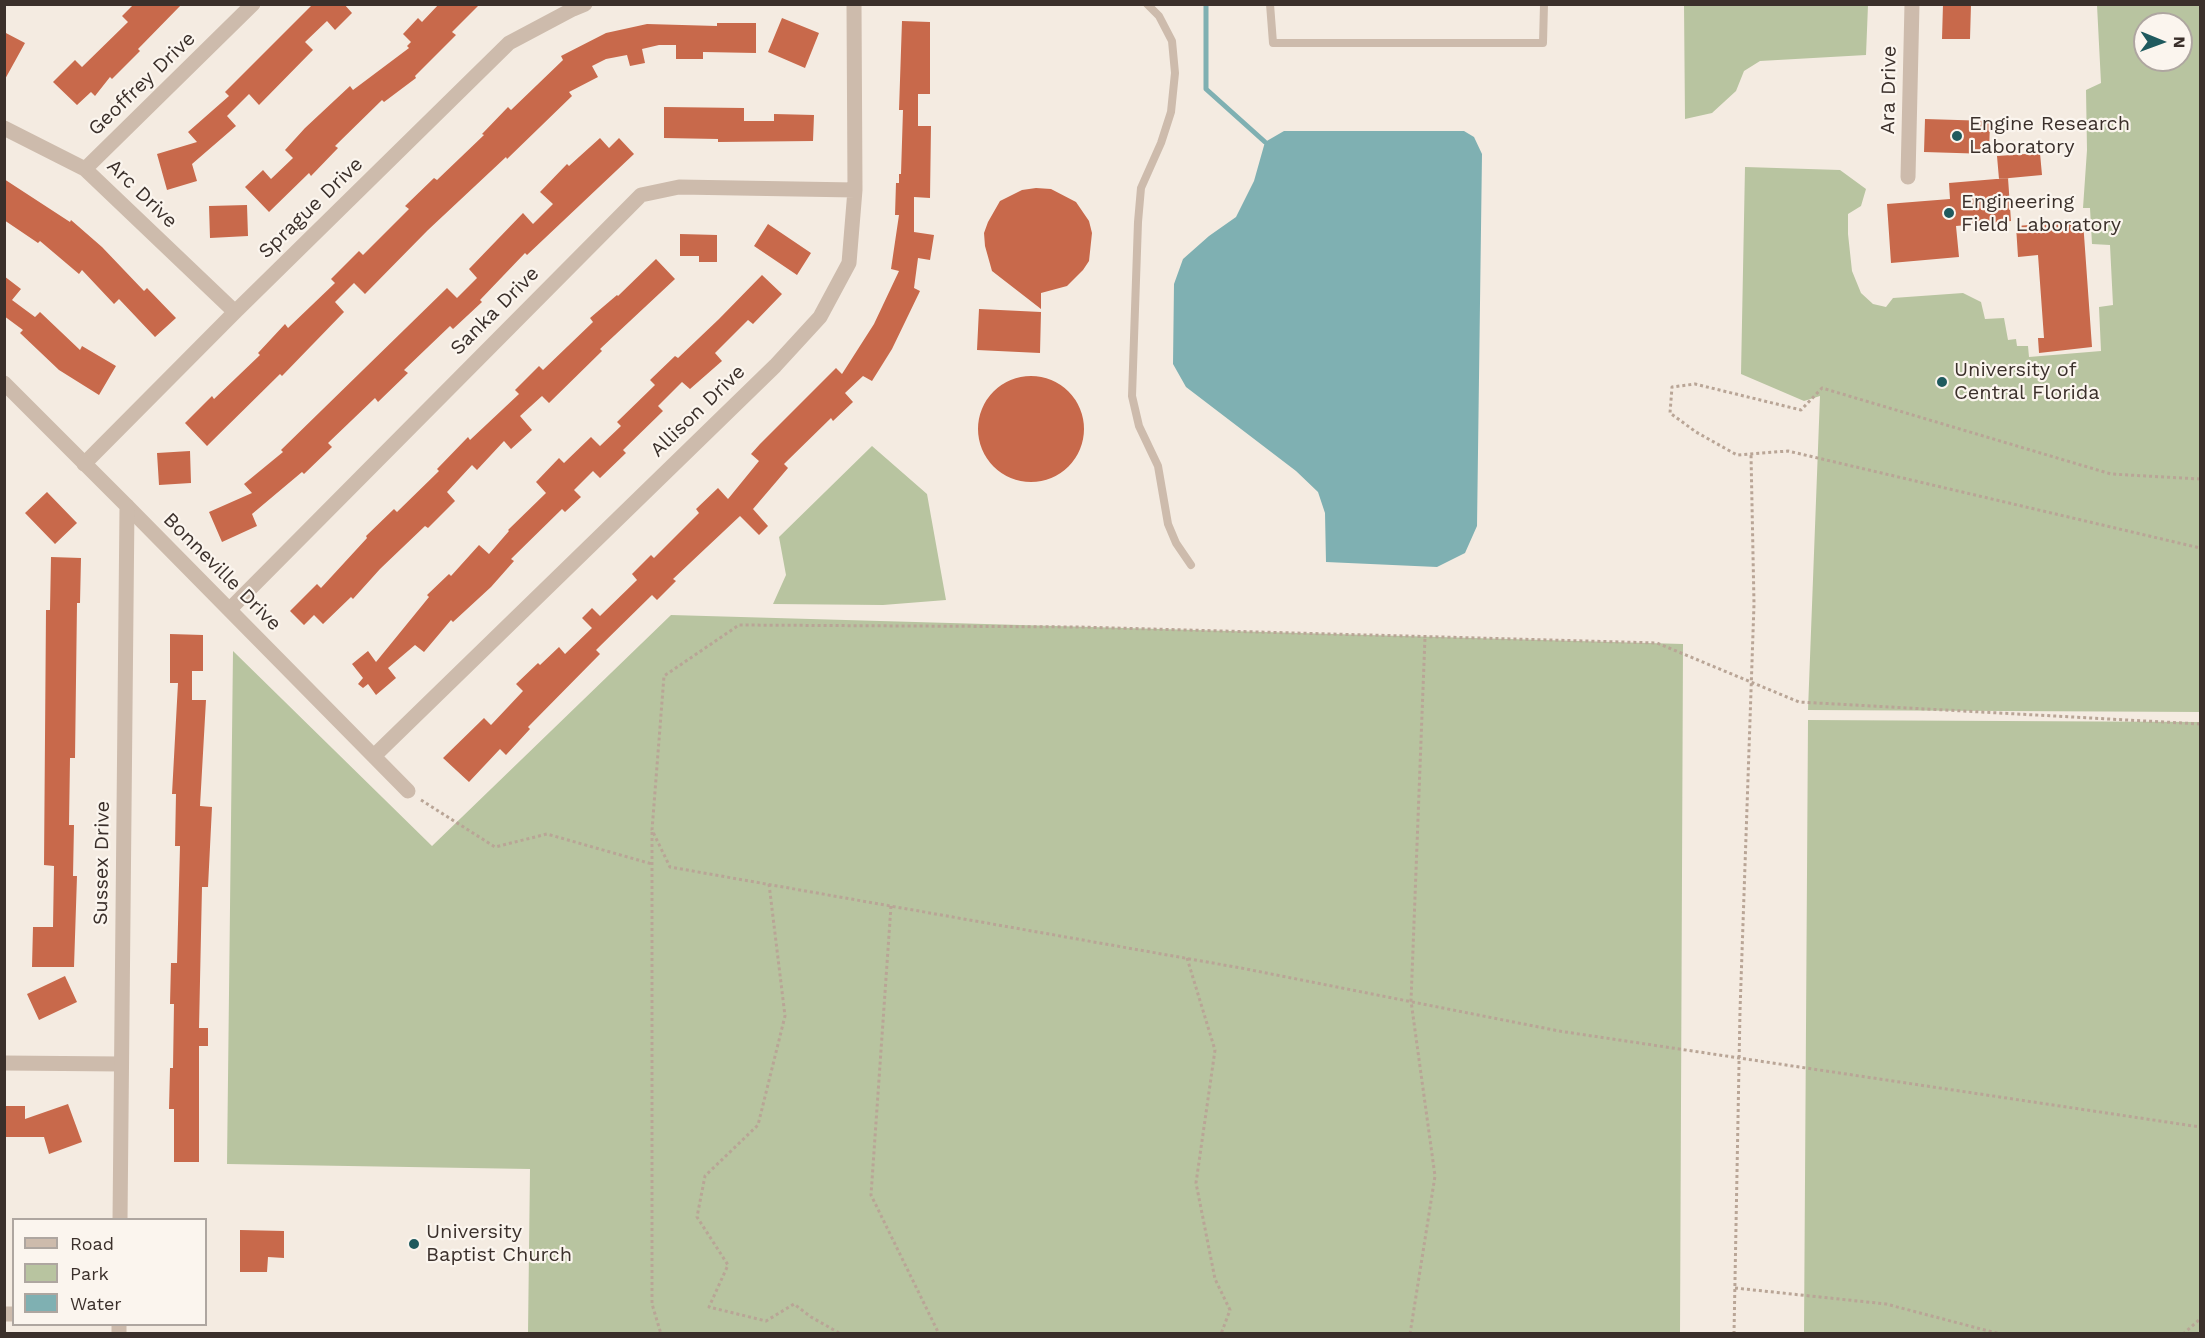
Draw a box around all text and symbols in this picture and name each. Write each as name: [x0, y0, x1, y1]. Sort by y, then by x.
north arrow: [2133, 12, 2193, 72]
street label: Geoffrey Drive: [84, 27, 200, 141]
text: N: [2170, 36, 2189, 48]
street label: Ara Drive: [1876, 45, 1902, 135]
place label: Engine Research Laboratory: [1969, 112, 2130, 159]
marker: Engine Research Laboratory: [1950, 129, 1964, 143]
street label: Sprague Drive: [254, 152, 368, 264]
street label: Arc Drive: [102, 155, 182, 233]
place label: Engineering Field Laboratory: [1961, 190, 2121, 237]
marker: Engineering Field Laboratory: [1942, 206, 1956, 220]
street label: Sanka Drive: [446, 262, 544, 360]
place label: University of Central Florida: [1954, 358, 2100, 405]
street label: Allison Drive: [646, 360, 750, 462]
marker: University of Central Florida: [1935, 375, 1949, 389]
street label: Bonneville Drive: [158, 508, 286, 636]
street label: Sussex Drive: [89, 801, 115, 925]
legend: [12, 1218, 207, 1326]
place label: University Baptist Church: [426, 1220, 572, 1267]
text: Road: [70, 1233, 114, 1254]
marker: University Baptist Church: [407, 1237, 421, 1251]
text: Park: [70, 1263, 109, 1284]
text: Water: [70, 1293, 122, 1314]

